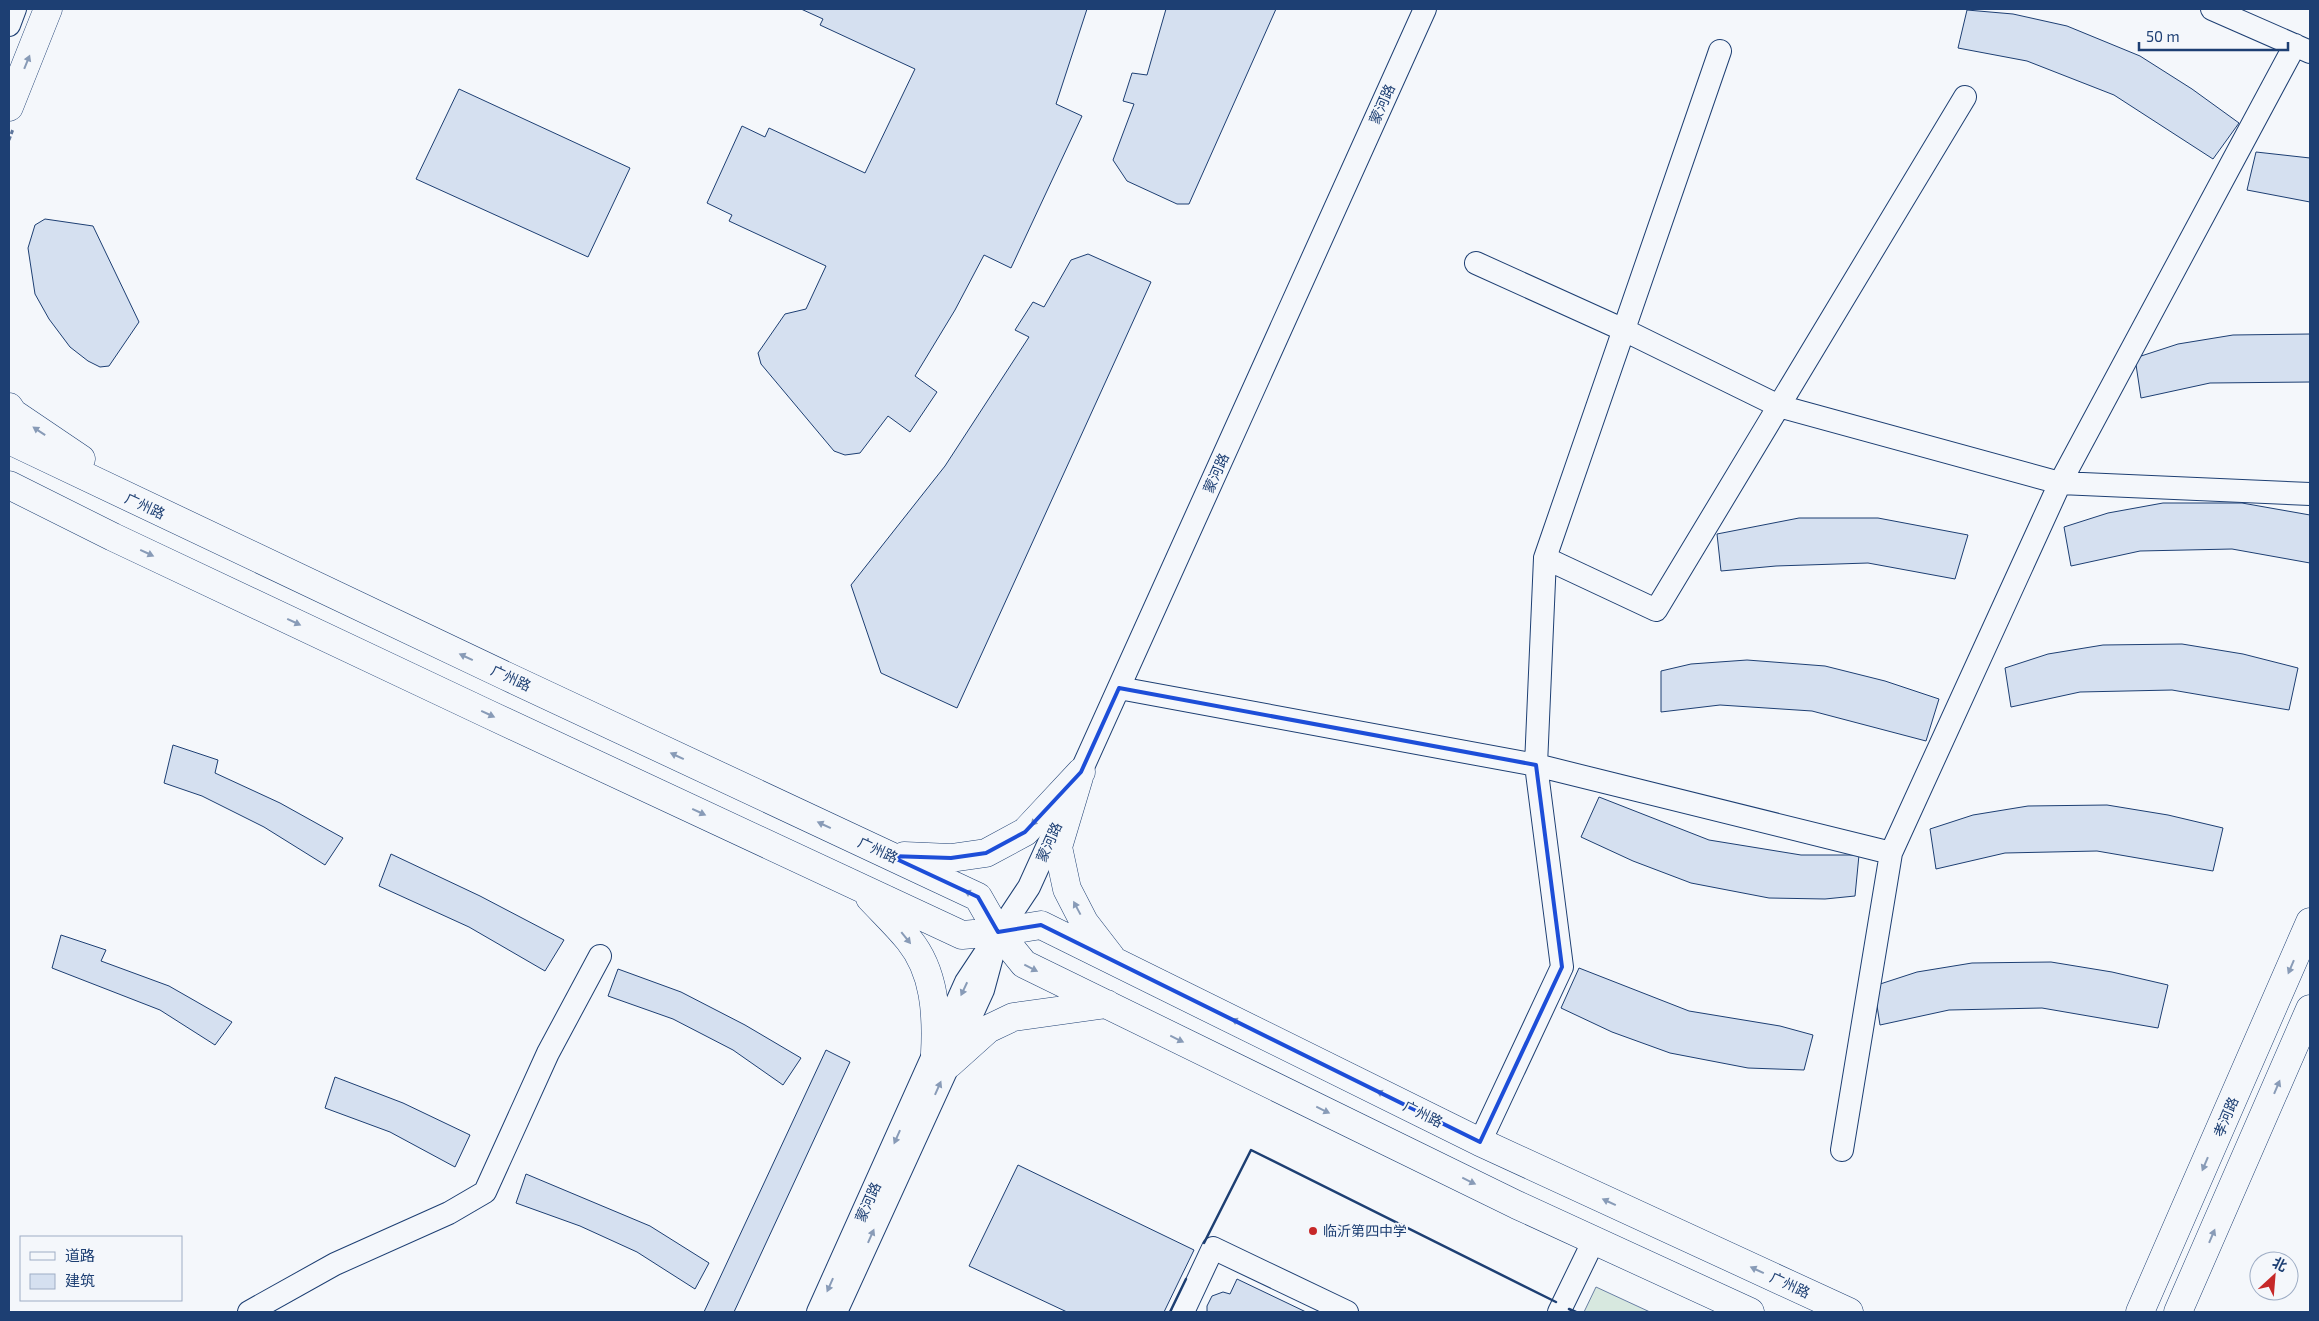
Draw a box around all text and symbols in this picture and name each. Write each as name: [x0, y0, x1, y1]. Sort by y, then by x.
scale bar: [2139, 20, 2288, 52]
text: 50 m: [2146, 27, 2180, 45]
one-way arrow: [23, 55, 31, 69]
street label: 蒙河路: [1365, 81, 1398, 126]
one-way arrow: [33, 426, 46, 436]
street label: 蒙河路: [1199, 450, 1232, 495]
street label: 广州路: [123, 489, 168, 522]
one-way arrow: [140, 549, 154, 557]
one-way arrow: [287, 618, 301, 626]
one-way arrow: [459, 653, 473, 661]
street label: 广州路: [489, 661, 534, 694]
one-way arrow: [481, 710, 495, 718]
one-way arrow: [670, 752, 684, 760]
one-way arrow: [692, 809, 706, 817]
one-way arrow: [1030, 814, 1042, 826]
street label: 蒙河路: [1032, 819, 1065, 864]
one-way arrow: [817, 821, 831, 829]
street label: 广州路: [856, 833, 901, 866]
one-way arrow: [964, 889, 978, 897]
one-way arrow: [1073, 901, 1081, 915]
one-way arrow: [901, 932, 912, 945]
one-way arrow: [2286, 960, 2294, 974]
one-way arrow: [1024, 964, 1038, 972]
one-way arrow: [959, 982, 967, 996]
one-way arrow: [1231, 1018, 1245, 1026]
one-way arrow: [1170, 1035, 1184, 1043]
one-way arrow: [2273, 1080, 2281, 1094]
one-way arrow: [935, 1081, 943, 1095]
one-way arrow: [1376, 1090, 1391, 1099]
street label: 孝河路: [2210, 1094, 2242, 1139]
street label: 广州路: [1401, 1097, 1446, 1130]
one-way arrow: [1316, 1106, 1330, 1114]
one-way arrow: [893, 1130, 901, 1144]
one-way arrow: [2201, 1157, 2209, 1171]
one-way arrow: [1462, 1177, 1476, 1185]
street label: 蒙河路: [851, 1179, 884, 1224]
one-way arrow: [1602, 1197, 1616, 1205]
place label: 临沂第四中学: [1323, 1222, 1407, 1239]
marker: 临沂第四中学: [1307, 1225, 1319, 1237]
one-way arrow: [867, 1229, 875, 1243]
one-way arrow: [2209, 1229, 2217, 1243]
legend: [20, 1236, 182, 1301]
text: 道路: [65, 1246, 95, 1264]
north arrow: [2249, 1251, 2299, 1301]
text: 北: [2270, 1253, 2290, 1275]
one-way arrow: [1750, 1266, 1764, 1274]
street label: 广州路: [1768, 1268, 1813, 1301]
text: 建筑: [65, 1271, 95, 1289]
one-way arrow: [826, 1278, 834, 1292]

